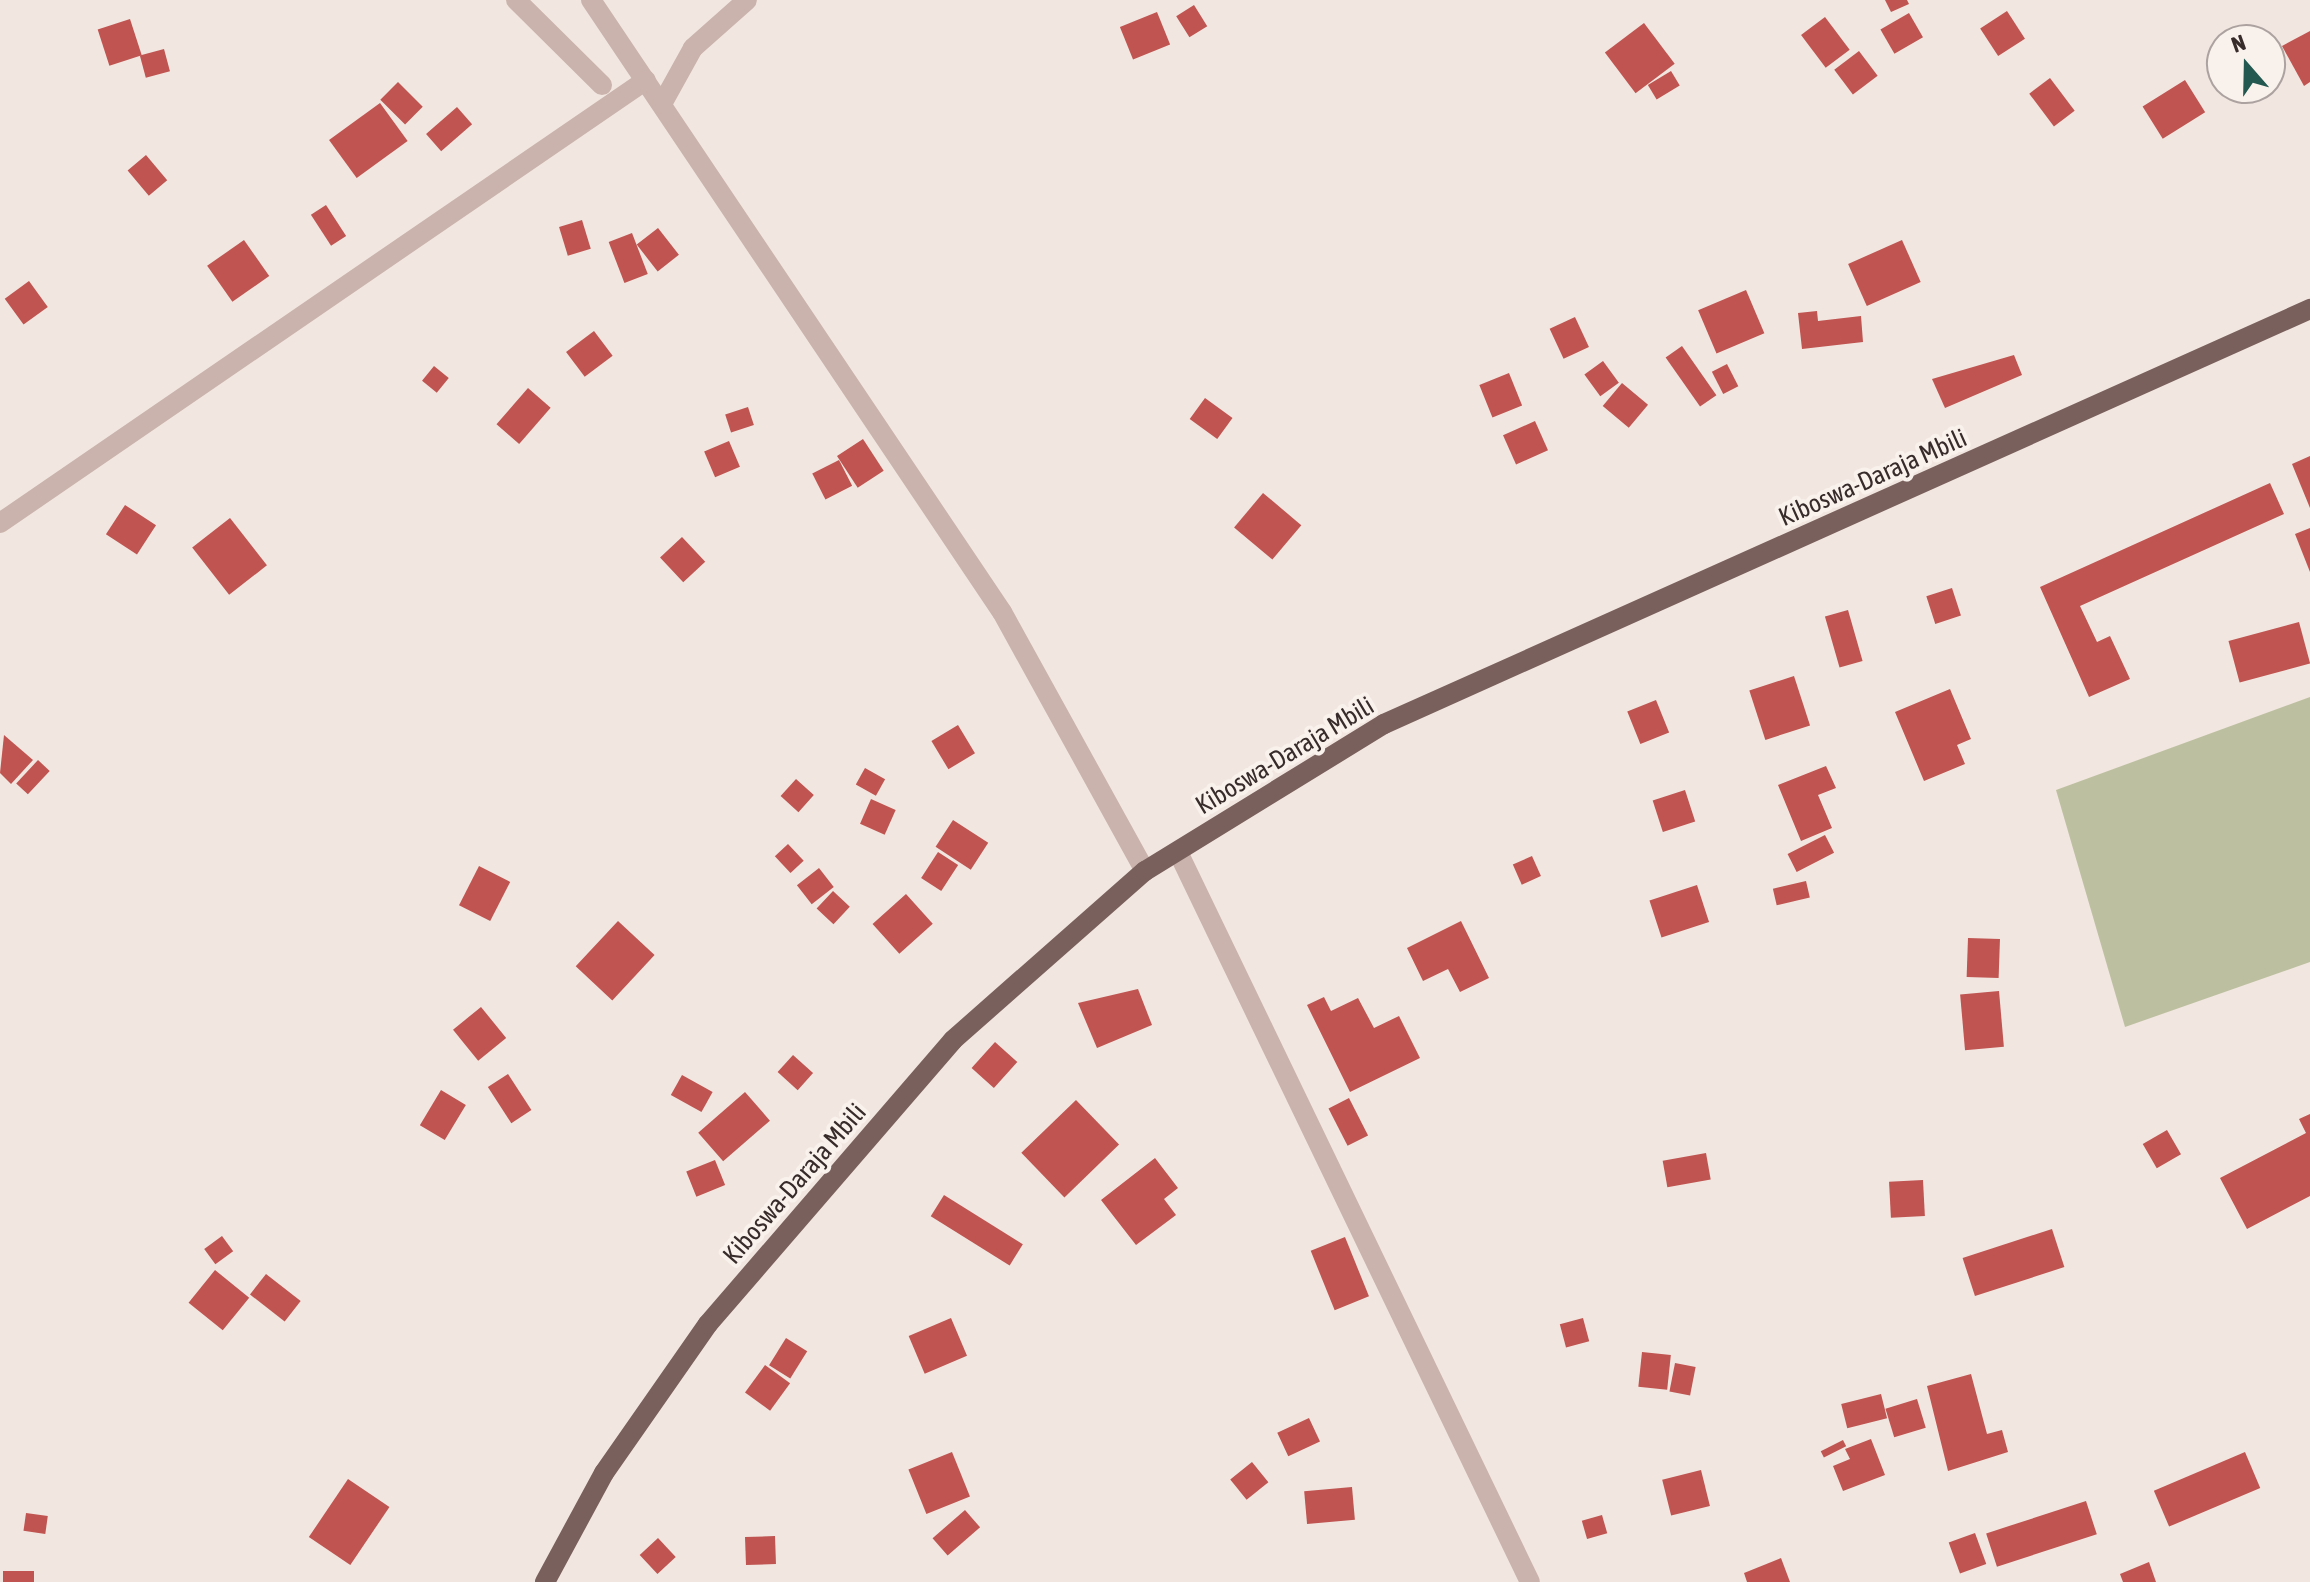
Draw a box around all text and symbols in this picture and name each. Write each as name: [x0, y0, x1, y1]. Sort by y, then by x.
north arrow: [2206, 24, 2286, 104]
text: N: [2228, 29, 2249, 58]
street label: Kiboswa-Daraja Mbili: [1774, 423, 1972, 533]
street label: Kiboswa-Daraja Mbili: [1190, 691, 1380, 821]
street label: Kiboswa-Daraja Mbili: [717, 1097, 873, 1271]

